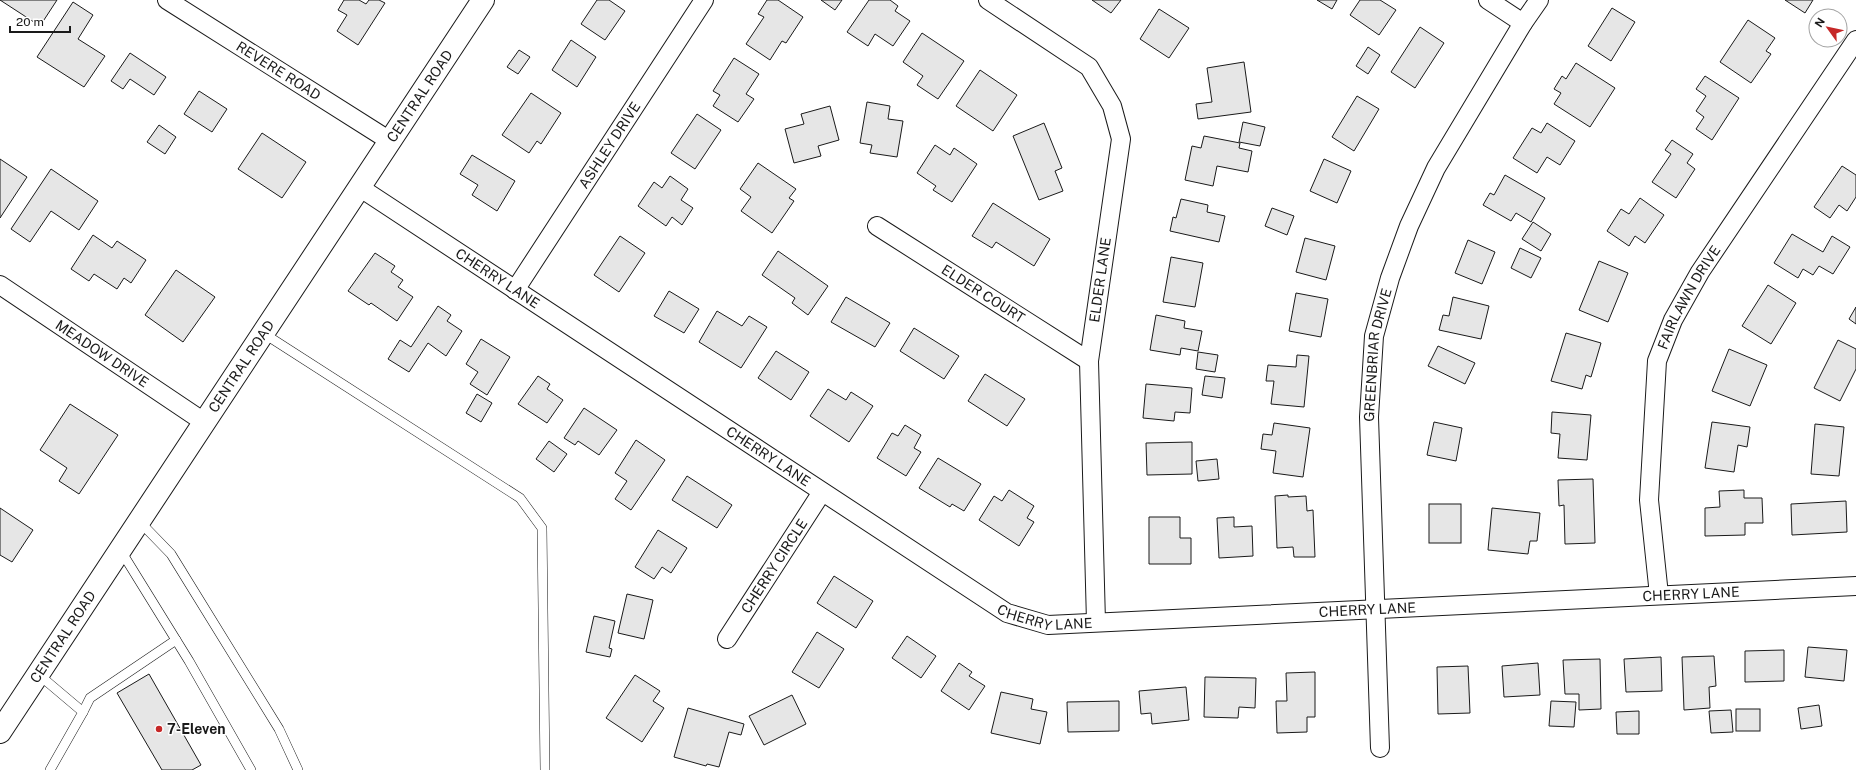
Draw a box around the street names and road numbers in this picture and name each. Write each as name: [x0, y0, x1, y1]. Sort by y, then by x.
street label: REVERE ROAD: [233, 38, 324, 103]
street label: CENTRAL ROAD: [384, 47, 456, 145]
street label: ASHLEY DRIVE: [575, 99, 643, 191]
street label: ELDER LANE: [1086, 236, 1114, 324]
street label: FAIRLAWN DRIVE: [1654, 242, 1723, 352]
street label: CHERRY LANE: [453, 245, 543, 312]
street label: ELDER COURT: [939, 261, 1028, 326]
street label: GREENBRIAR DRIVE: [1361, 287, 1395, 422]
street label: MEADOW DRIVE: [52, 317, 152, 391]
street label: CENTRAL ROAD: [205, 317, 277, 416]
street label: CHERRY LANE: [723, 423, 813, 490]
street label: CHERRY CIRCLE: [738, 516, 811, 616]
street label: CHERRY LANE: [1642, 584, 1740, 604]
street label: CENTRAL ROAD: [27, 588, 99, 686]
street label: CHERRY LANE: [1318, 599, 1416, 620]
street label: CHERRY LANE: [994, 601, 1093, 634]

